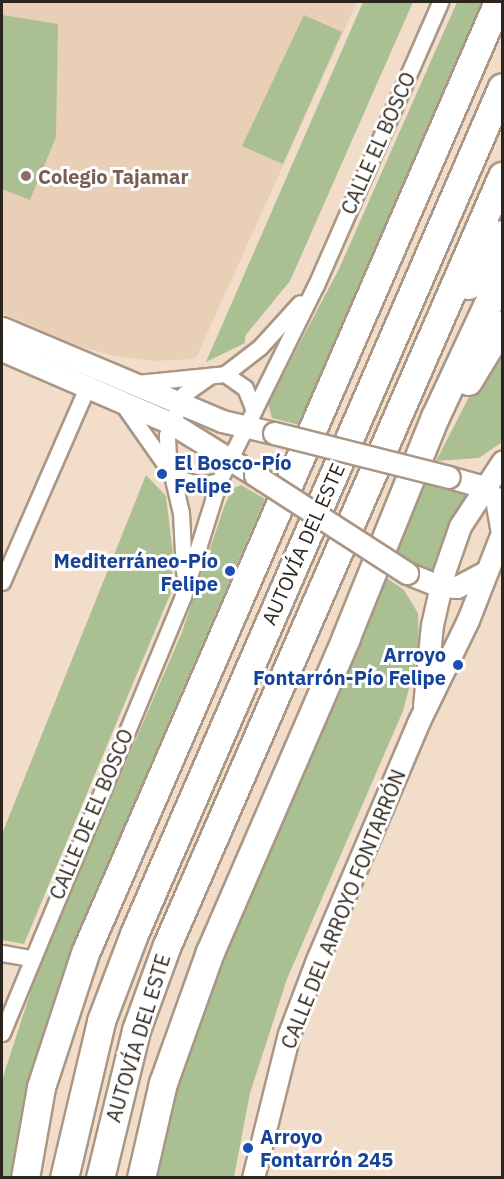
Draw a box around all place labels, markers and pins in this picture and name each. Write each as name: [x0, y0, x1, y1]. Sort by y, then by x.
place label: Colegio Tajamar: [38, 164, 188, 188]
marker: Colegio Tajamar: [19, 169, 33, 183]
place label: El Bosco-Pío Felipe: [174, 450, 292, 497]
marker: El Bosco-Pío Felipe: [155, 467, 169, 481]
place label: Mediterráneo-Pío Felipe: [54, 548, 218, 595]
marker: Mediterráneo-Pío Felipe: [223, 564, 237, 578]
place label: Arroyo Fontarrón-Pío Felipe: [253, 642, 446, 689]
marker: Arroyo Fontarrón-Pío Felipe: [451, 658, 465, 672]
place label: Arroyo Fontarrón 245: [260, 1124, 393, 1171]
marker: Arroyo Fontarrón 245: [241, 1141, 255, 1155]

